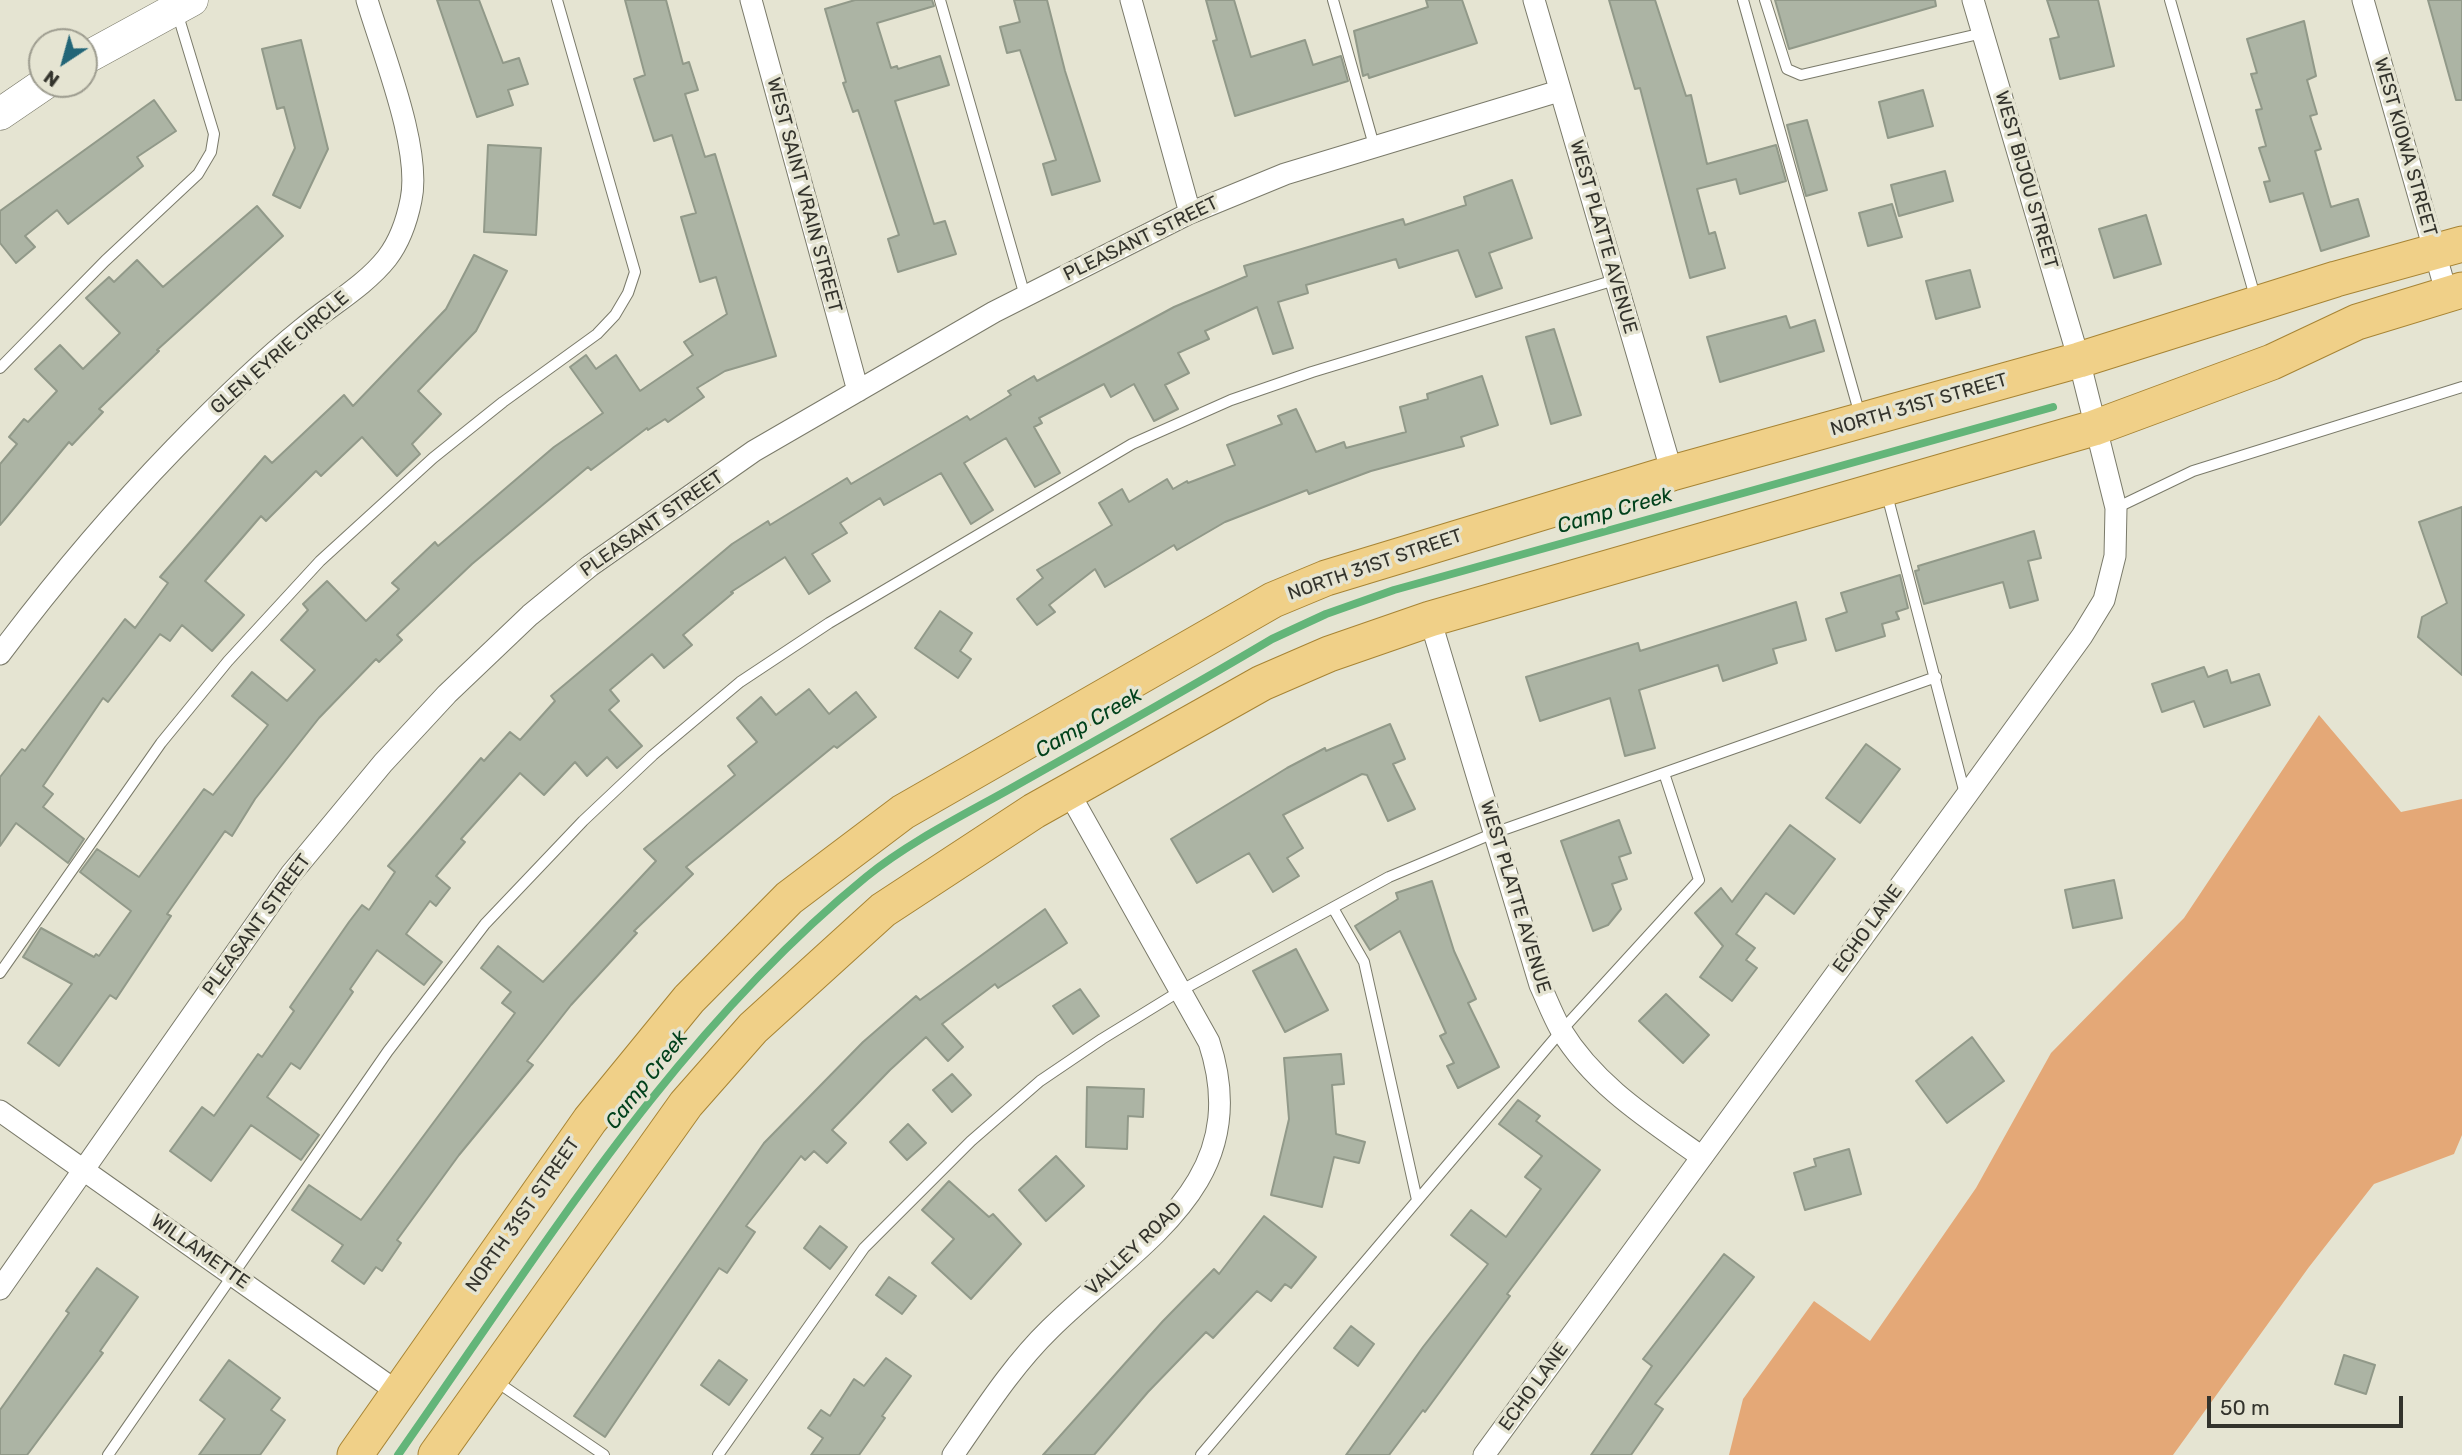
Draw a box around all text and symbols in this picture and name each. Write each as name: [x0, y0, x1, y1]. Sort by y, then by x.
north arrow: [28, 28, 98, 98]
street label: WEST KIOWA STREET: [2369, 55, 2441, 239]
text: N: [39, 65, 64, 92]
street label: WEST SAINT VRAIN STREET: [762, 75, 846, 315]
street label: WEST BIJOU STREET: [1990, 88, 2062, 272]
street label: WEST PLATTE AVENUE: [1564, 138, 1642, 336]
street label: PLEASANT STREET: [1060, 192, 1222, 286]
street label: GLEN EYRIE CIRCLE: [206, 287, 354, 419]
street label: NORTH 31ST STREET: [1828, 369, 2010, 441]
street label: PLEASANT STREET: [576, 466, 728, 582]
water label: Camp Creek: [1554, 483, 1676, 539]
street label: NORTH 31ST STREET: [1285, 524, 1465, 606]
water label: Camp Creek: [1031, 682, 1147, 764]
street label: WEST PLATTE AVENUE: [1475, 798, 1555, 996]
street label: PLEASANT STREET: [198, 850, 316, 1000]
street label: ECHO LANE: [1828, 881, 1908, 977]
water label: Camp Creek: [601, 1025, 693, 1135]
street label: NORTH 31ST STREET: [461, 1133, 585, 1297]
street label: VALLEY ROAD: [1081, 1197, 1187, 1301]
street label: WILLAMETTE: [147, 1210, 253, 1294]
street label: ECHO LANE: [1494, 1339, 1574, 1435]
scale bar: [2210, 1382, 2406, 1426]
text: 50 m: [2220, 1395, 2270, 1420]

